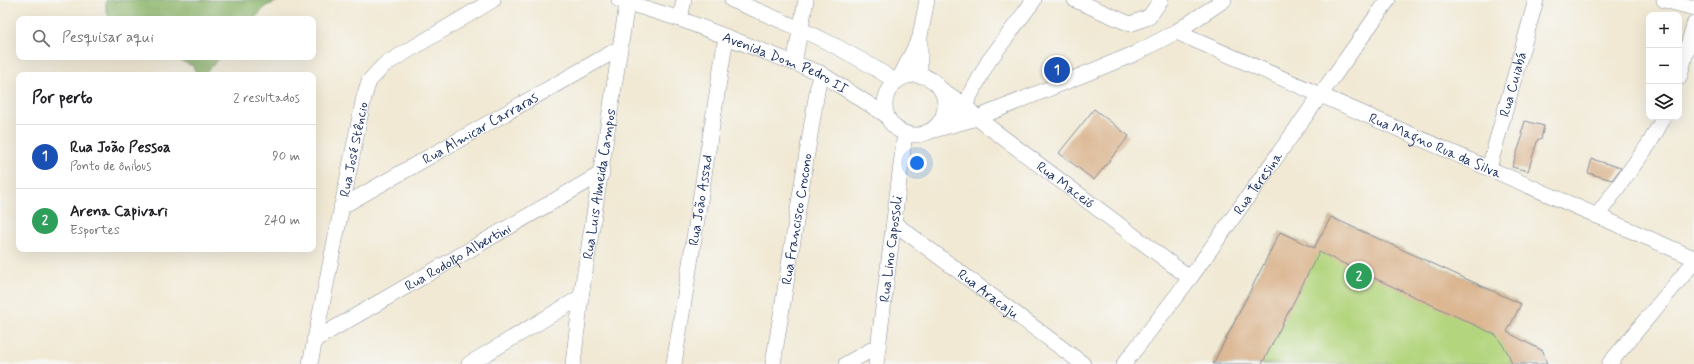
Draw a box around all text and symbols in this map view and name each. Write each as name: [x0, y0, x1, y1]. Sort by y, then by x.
map controls: [1646, 12, 1682, 120]
button: +: [1646, 12, 1682, 48]
search box: [16, 16, 316, 60]
icon: search: [30, 27, 52, 49]
text: Pesquisar aqui: [62, 28, 154, 48]
street label: Avenida Dom Pedro II: [720, 28, 851, 98]
button: −: [1646, 48, 1682, 84]
street label: Rua Cuiabá: [1496, 50, 1531, 119]
pin: 1: [1044, 55, 1070, 85]
button: layers: [1646, 84, 1682, 120]
text: Por perto: [32, 87, 93, 109]
street label: Rua Almicar Carraras: [419, 88, 542, 169]
text: 2 resultados: [233, 90, 300, 107]
street label: Rua José Stêncio: [336, 100, 373, 199]
street label: Rua Luis Almeida Campos: [579, 107, 620, 261]
street label: Rua Magno Rua da Silva: [1366, 109, 1505, 183]
text: Rua João Pessoa: [70, 138, 171, 158]
text: 1: [42, 148, 48, 165]
text: 90 m: [272, 148, 300, 165]
street label: Rua Teresina: [1230, 148, 1287, 219]
street label: Rua Francisco Crocono: [778, 152, 817, 286]
street label: Rua João Assad: [685, 153, 717, 247]
your location: [907, 153, 927, 173]
text: Ponto de ônibus: [70, 158, 151, 175]
street label: Rua Maceió: [1032, 158, 1098, 213]
street label: Rua Lino Capossoli: [876, 195, 907, 303]
text: Arena Capivari: [70, 202, 168, 222]
text: 2: [42, 212, 48, 229]
text: 240 m: [264, 212, 300, 229]
street label: Rua Rodolfo Albertini: [402, 220, 515, 296]
text: Esportes: [70, 222, 120, 239]
pin: 2: [1346, 261, 1372, 291]
street label: Rua Aracaju: [954, 266, 1023, 323]

